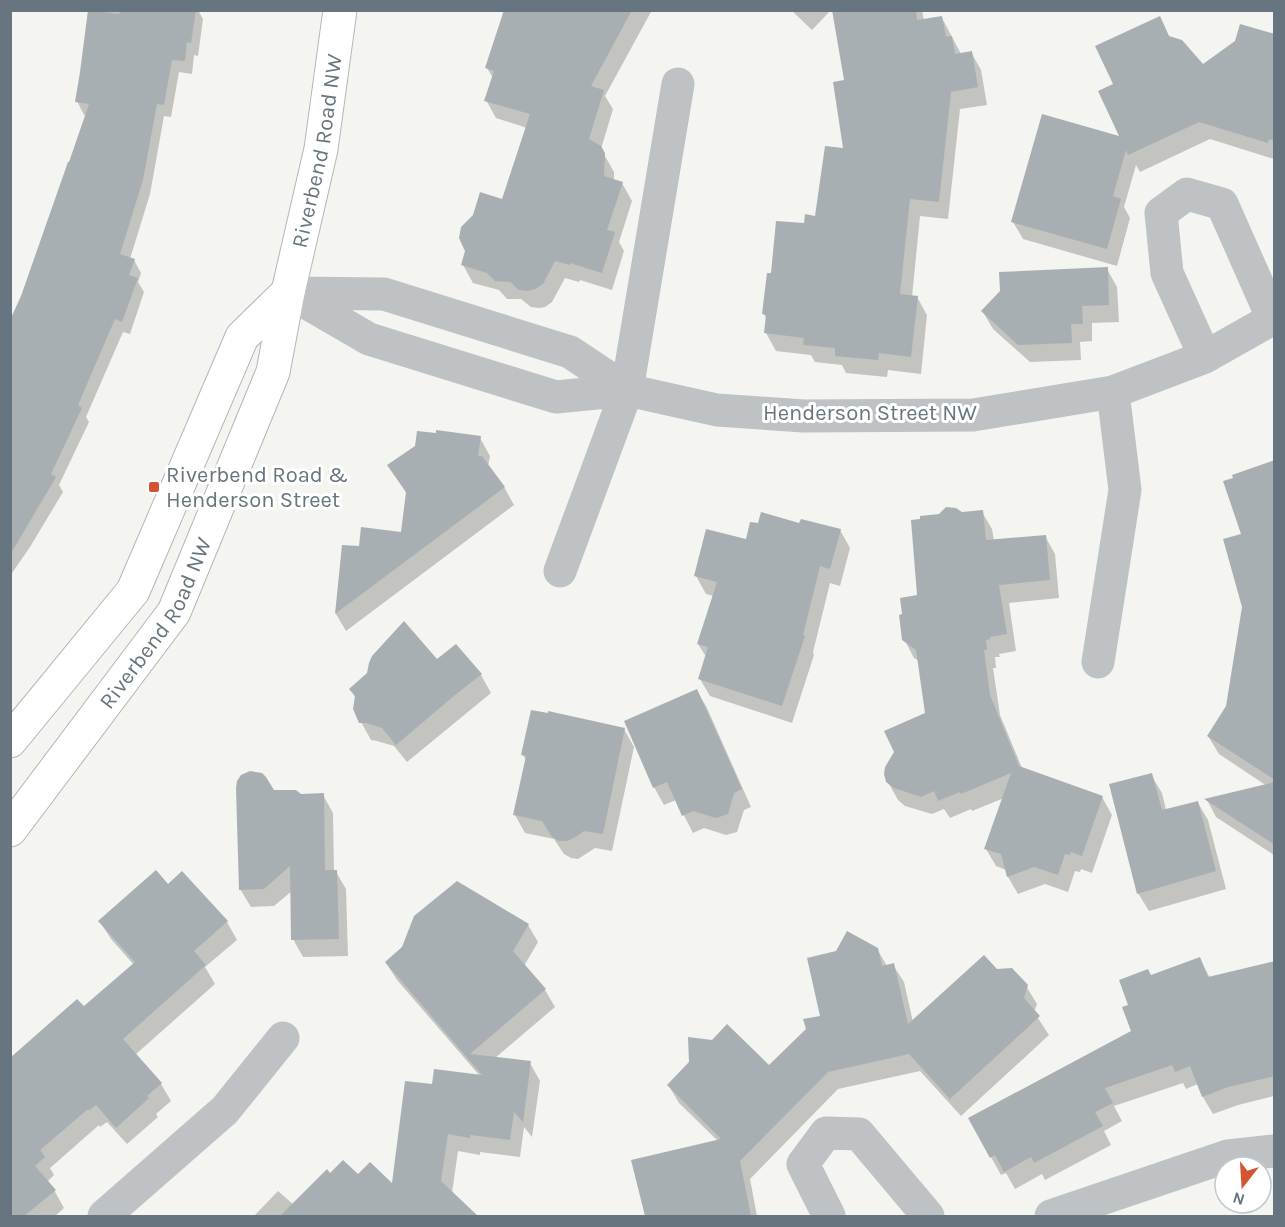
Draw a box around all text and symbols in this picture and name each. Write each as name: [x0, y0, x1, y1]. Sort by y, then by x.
street label: Riverbend Road NW: [287, 52, 348, 251]
street label: Henderson Street NW: [763, 400, 977, 426]
place label: Riverbend Road & Henderson Street: [166, 462, 348, 513]
marker: Riverbend Road & Henderson Street: [147, 480, 161, 494]
street label: Riverbend Road NW: [94, 533, 217, 714]
north arrow: [1213, 1155, 1273, 1215]
text: N: [1230, 1188, 1247, 1210]

